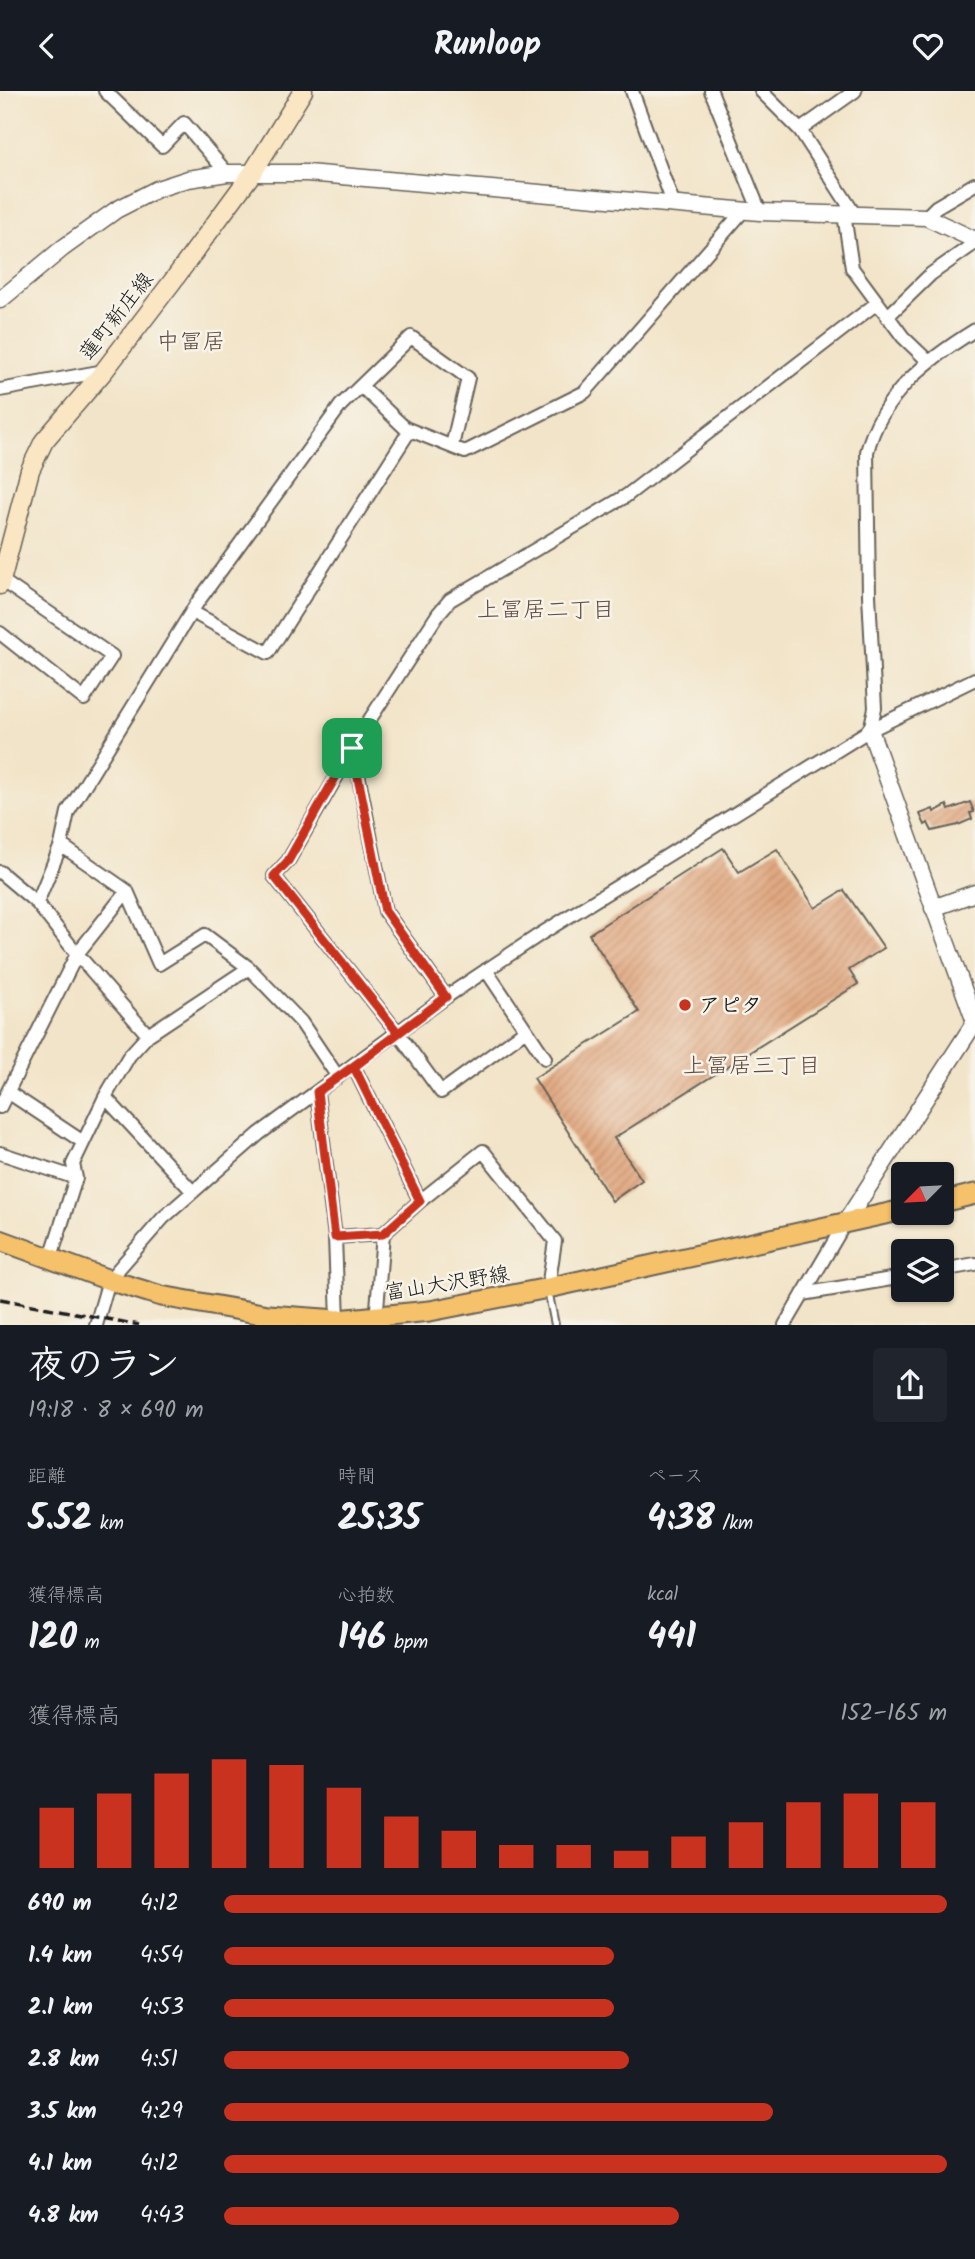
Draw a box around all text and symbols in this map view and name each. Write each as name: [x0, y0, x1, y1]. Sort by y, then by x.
text: Runloop: [434, 20, 541, 71]
icon: back: [28, 27, 66, 65]
icon: heart: [909, 27, 947, 65]
street label: 蓮町新庄線: [72, 265, 163, 368]
district label: 中冨居: [157, 325, 226, 361]
district label: 上冨居二丁目: [477, 593, 615, 629]
pin: [322, 718, 382, 778]
icon: arrive: [333, 729, 371, 767]
place label: アピタ: [699, 990, 762, 1023]
marker: アピタ: [677, 997, 693, 1013]
district label: 上冨居三丁目: [683, 1049, 821, 1085]
north arrow: [891, 1162, 954, 1225]
map controls: [891, 1162, 954, 1302]
button: layers: [891, 1239, 954, 1302]
street label: 富山大沢野線: [382, 1258, 512, 1311]
text: 夜のラン: [28, 1337, 180, 1397]
button: share: [873, 1348, 947, 1422]
text: 19:18 · 8 × 690 m: [28, 1393, 204, 1429]
text: 距離: [28, 1462, 66, 1492]
text: 時間: [338, 1462, 376, 1492]
text: ペース: [647, 1462, 703, 1492]
text: 5.52: [28, 1492, 92, 1548]
text: 25:35: [338, 1492, 421, 1548]
text: 4:38: [647, 1492, 715, 1548]
text: km: [92, 1509, 124, 1539]
text: /km: [715, 1509, 753, 1539]
text: kcal: [647, 1580, 678, 1610]
text: 獲得標高: [28, 1581, 104, 1611]
text: 心拍数: [338, 1581, 395, 1611]
text: 441: [647, 1610, 696, 1666]
text: 120: [28, 1611, 77, 1667]
text: 146: [338, 1611, 386, 1667]
text: m: [77, 1628, 100, 1658]
text: bpm: [386, 1628, 428, 1658]
text: 152–165 m: [840, 1696, 947, 1732]
text: 獲得標高: [28, 1699, 120, 1735]
text: 690 m: [28, 1886, 92, 1922]
text: 4:12: [140, 1886, 179, 1922]
text: 1.4 km: [28, 1938, 92, 1974]
text: 4:54: [140, 1938, 183, 1974]
text: 2.1 km: [28, 1990, 93, 2026]
text: 4:53: [140, 1990, 184, 2026]
text: 2.8 km: [28, 2042, 99, 2078]
text: 4:51: [140, 2042, 178, 2078]
text: 3.5 km: [28, 2094, 97, 2130]
text: 4:29: [140, 2094, 183, 2130]
text: 4.1 km: [28, 2146, 92, 2182]
text: 4:12: [140, 2146, 179, 2182]
text: 4.8 km: [28, 2198, 99, 2234]
text: 4:43: [140, 2198, 184, 2234]

